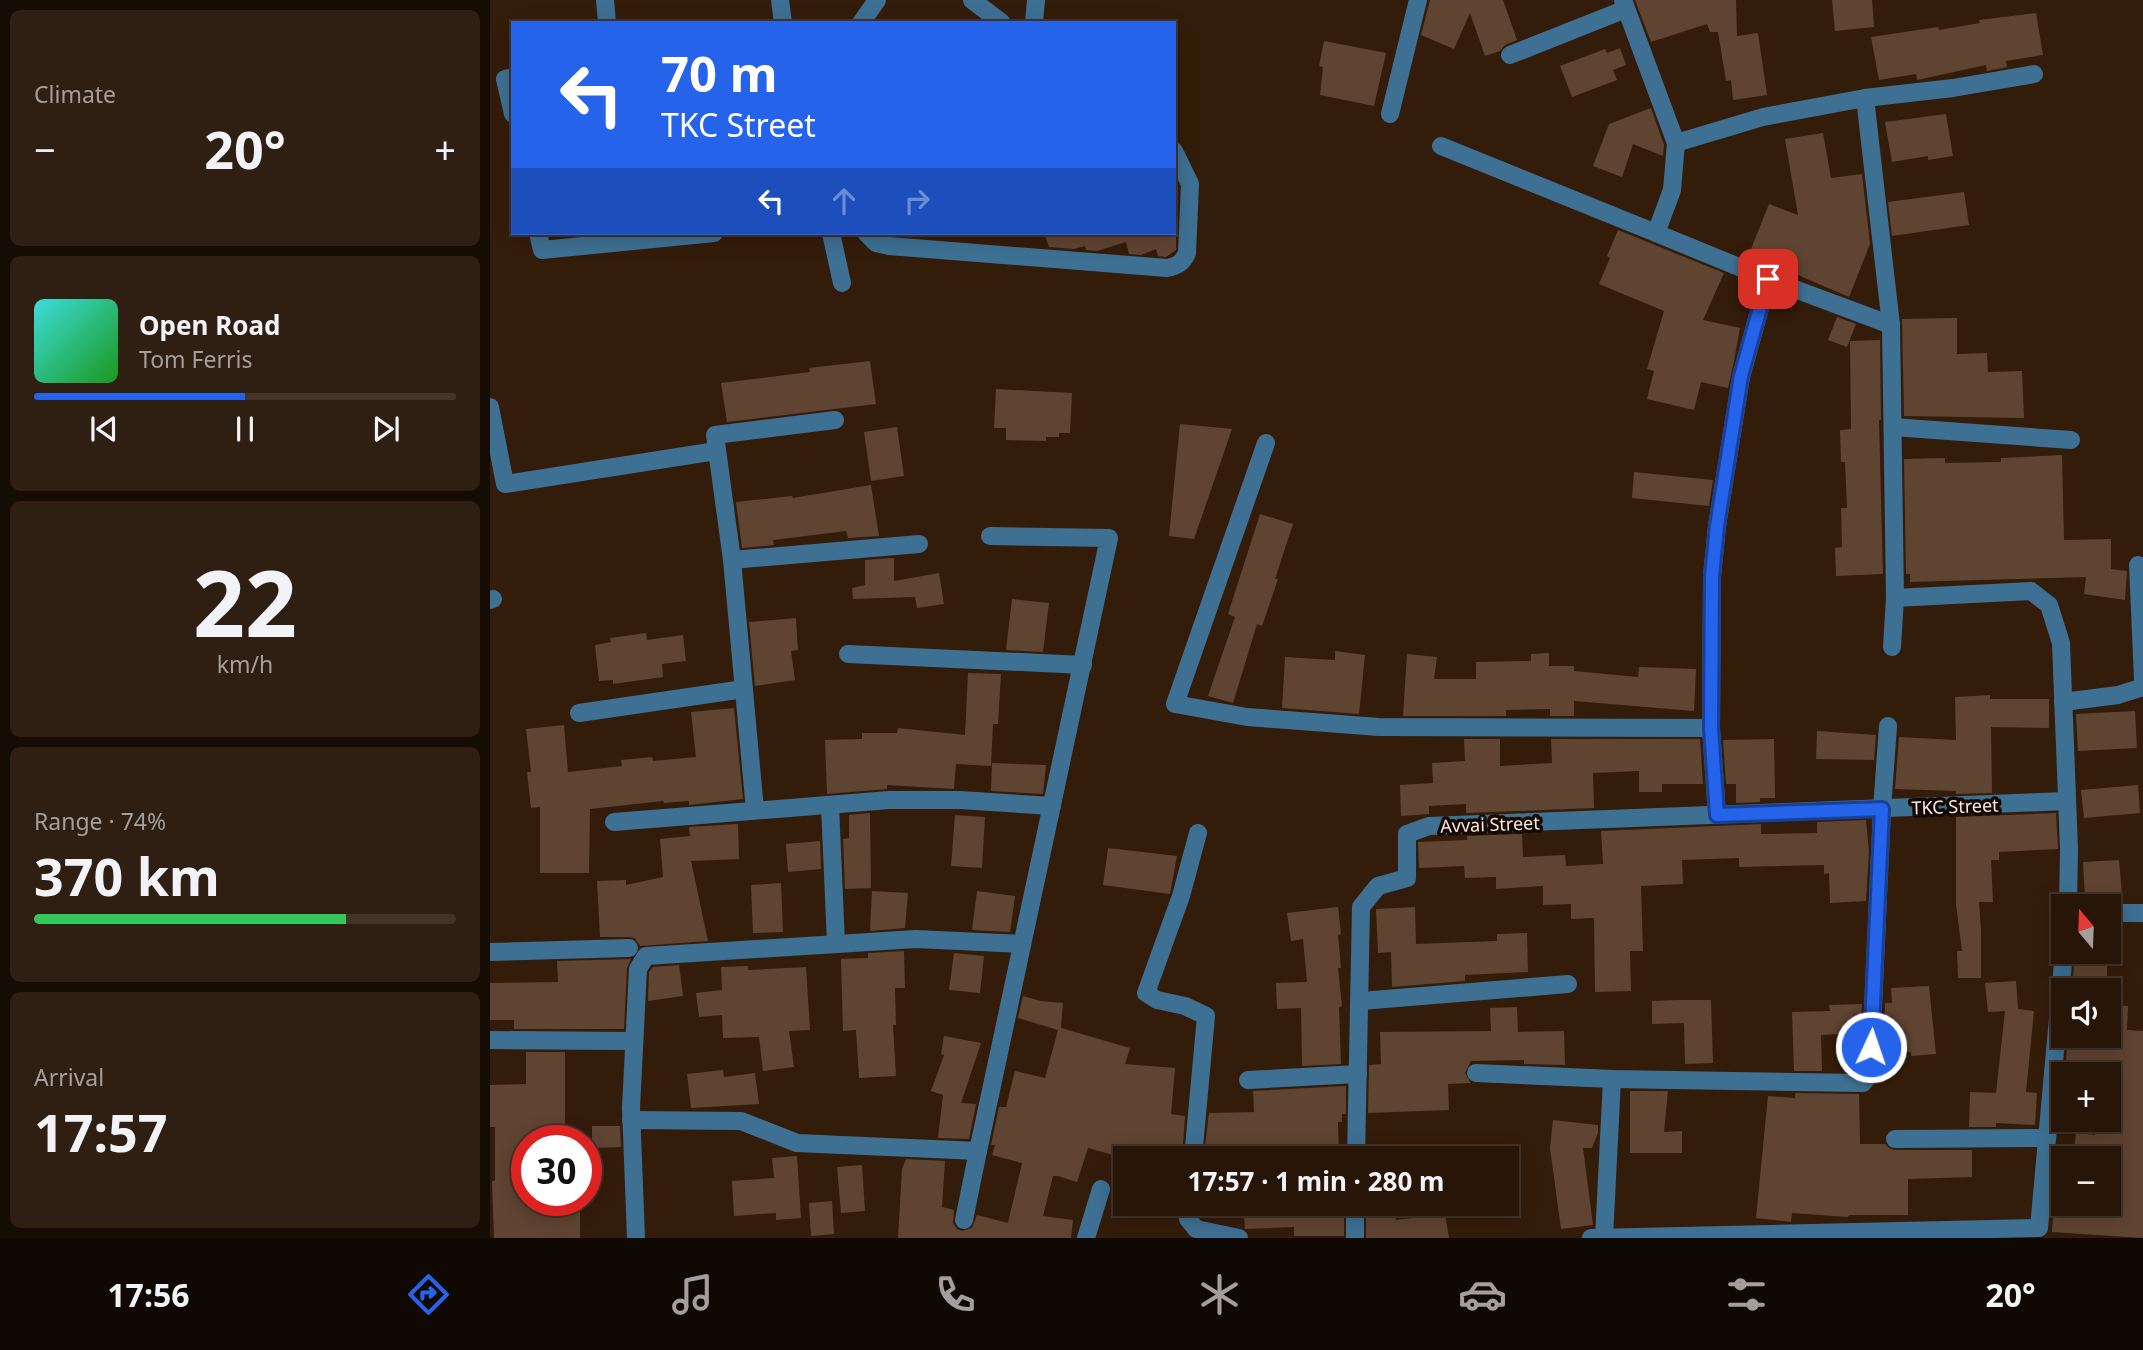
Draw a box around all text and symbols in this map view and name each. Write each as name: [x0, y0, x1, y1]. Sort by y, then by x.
text: 70 m: [661, 40, 778, 106]
icon: left: [546, 49, 637, 140]
text: Climate: [34, 78, 116, 110]
text: TKC Street: [661, 103, 816, 146]
text: 20°: [204, 113, 286, 184]
text: −: [34, 123, 56, 175]
text: +: [434, 123, 456, 175]
icon: left: [752, 182, 790, 220]
icon: ahead: [825, 182, 863, 220]
icon: right: [898, 182, 936, 220]
pin: [1738, 249, 1798, 309]
icon: arrive: [1749, 260, 1787, 298]
text: Open Road: [139, 307, 281, 343]
text: Tom Ferris: [139, 343, 252, 375]
icon: previous: [85, 410, 123, 448]
icon: pause: [226, 410, 264, 448]
icon: next: [367, 410, 405, 448]
text: 22: [193, 540, 297, 664]
text: km/h: [217, 648, 273, 680]
street label: TKC Street: [1911, 792, 1999, 820]
text: Range · 74%: [34, 805, 166, 837]
street label: Avvai Street: [1440, 810, 1541, 838]
text: 370 km: [34, 840, 220, 911]
north arrow: [2051, 894, 2121, 964]
map controls: [2051, 894, 2121, 1216]
button: sound: [2051, 978, 2121, 1048]
position arrow: [1834, 1010, 1908, 1084]
text: Arrival: [34, 1061, 104, 1093]
button: +: [2051, 1062, 2121, 1132]
text: 17:57: [34, 1096, 168, 1167]
speed limit sign: 30: [511, 1125, 602, 1216]
button: −: [2051, 1146, 2121, 1216]
text: 17:57 · 1 min · 280 m: [1188, 1163, 1444, 1199]
icon: directions: [404, 1270, 453, 1319]
icon: music: [668, 1270, 717, 1319]
icon: phone: [931, 1270, 980, 1319]
icon: climate: [1195, 1270, 1244, 1319]
icon: car: [1458, 1270, 1507, 1319]
icon: filters: [1722, 1270, 1771, 1319]
text: 17:56: [107, 1273, 190, 1316]
text: 20°: [1985, 1273, 2036, 1316]

